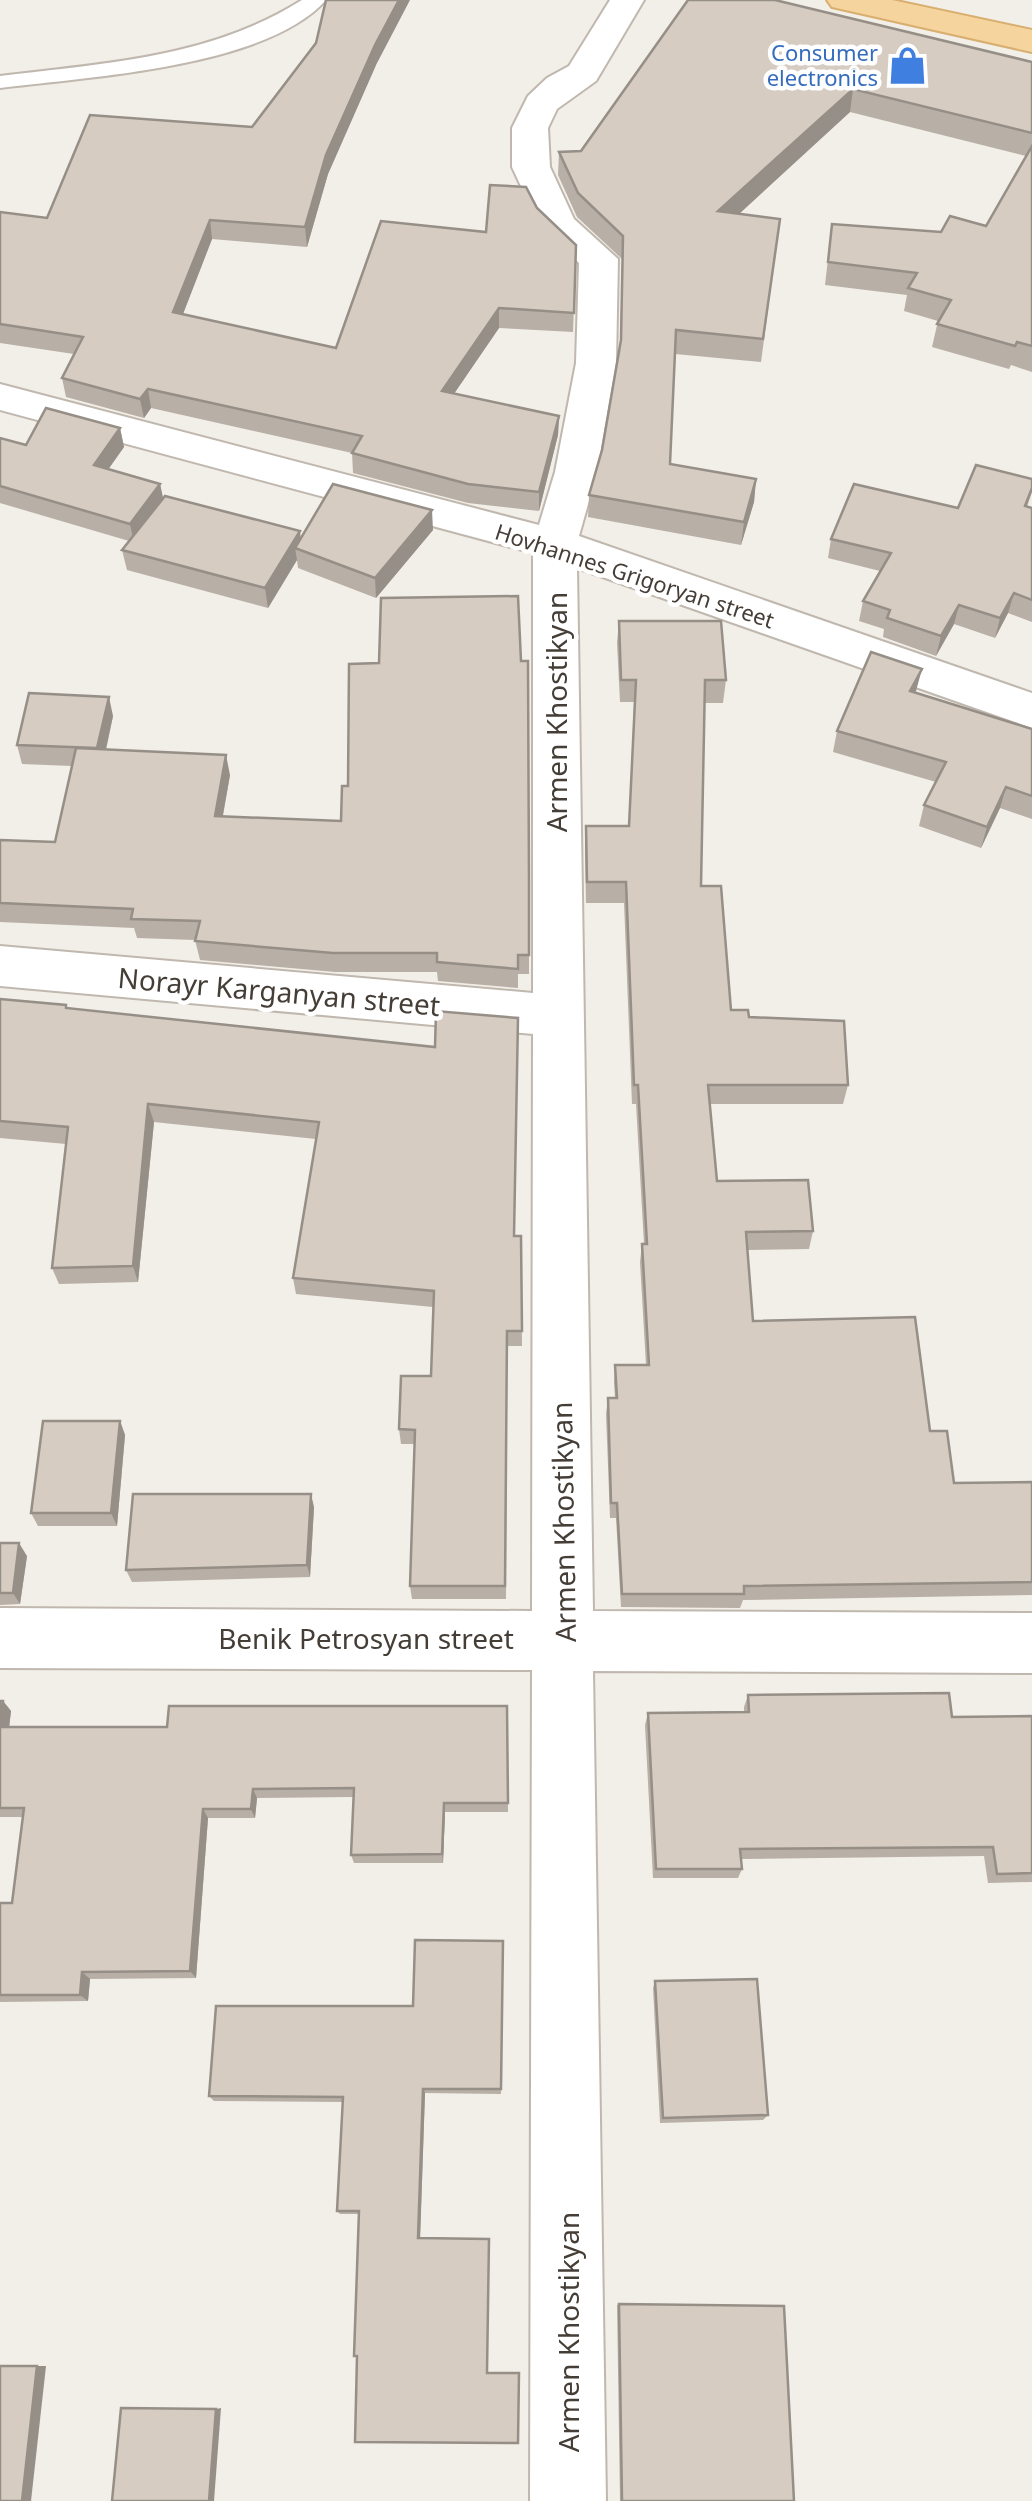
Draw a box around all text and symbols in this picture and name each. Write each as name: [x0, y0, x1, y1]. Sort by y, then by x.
place label: Consumer electronics: [767, 37, 878, 92]
shop icon: Consumer electronics: [887, 44, 929, 86]
street label: Hovhannes Grigoryan street: [492, 516, 778, 634]
street label: Armen Khostikyan: [537, 592, 575, 832]
street label: Norayr Karganyan street: [116, 958, 442, 1024]
street label: Armen Khostikyan: [542, 1401, 584, 1643]
street label: Benik Petrosyan street: [218, 1619, 514, 1657]
street label: Armen Khostikyan: [549, 2212, 587, 2452]

